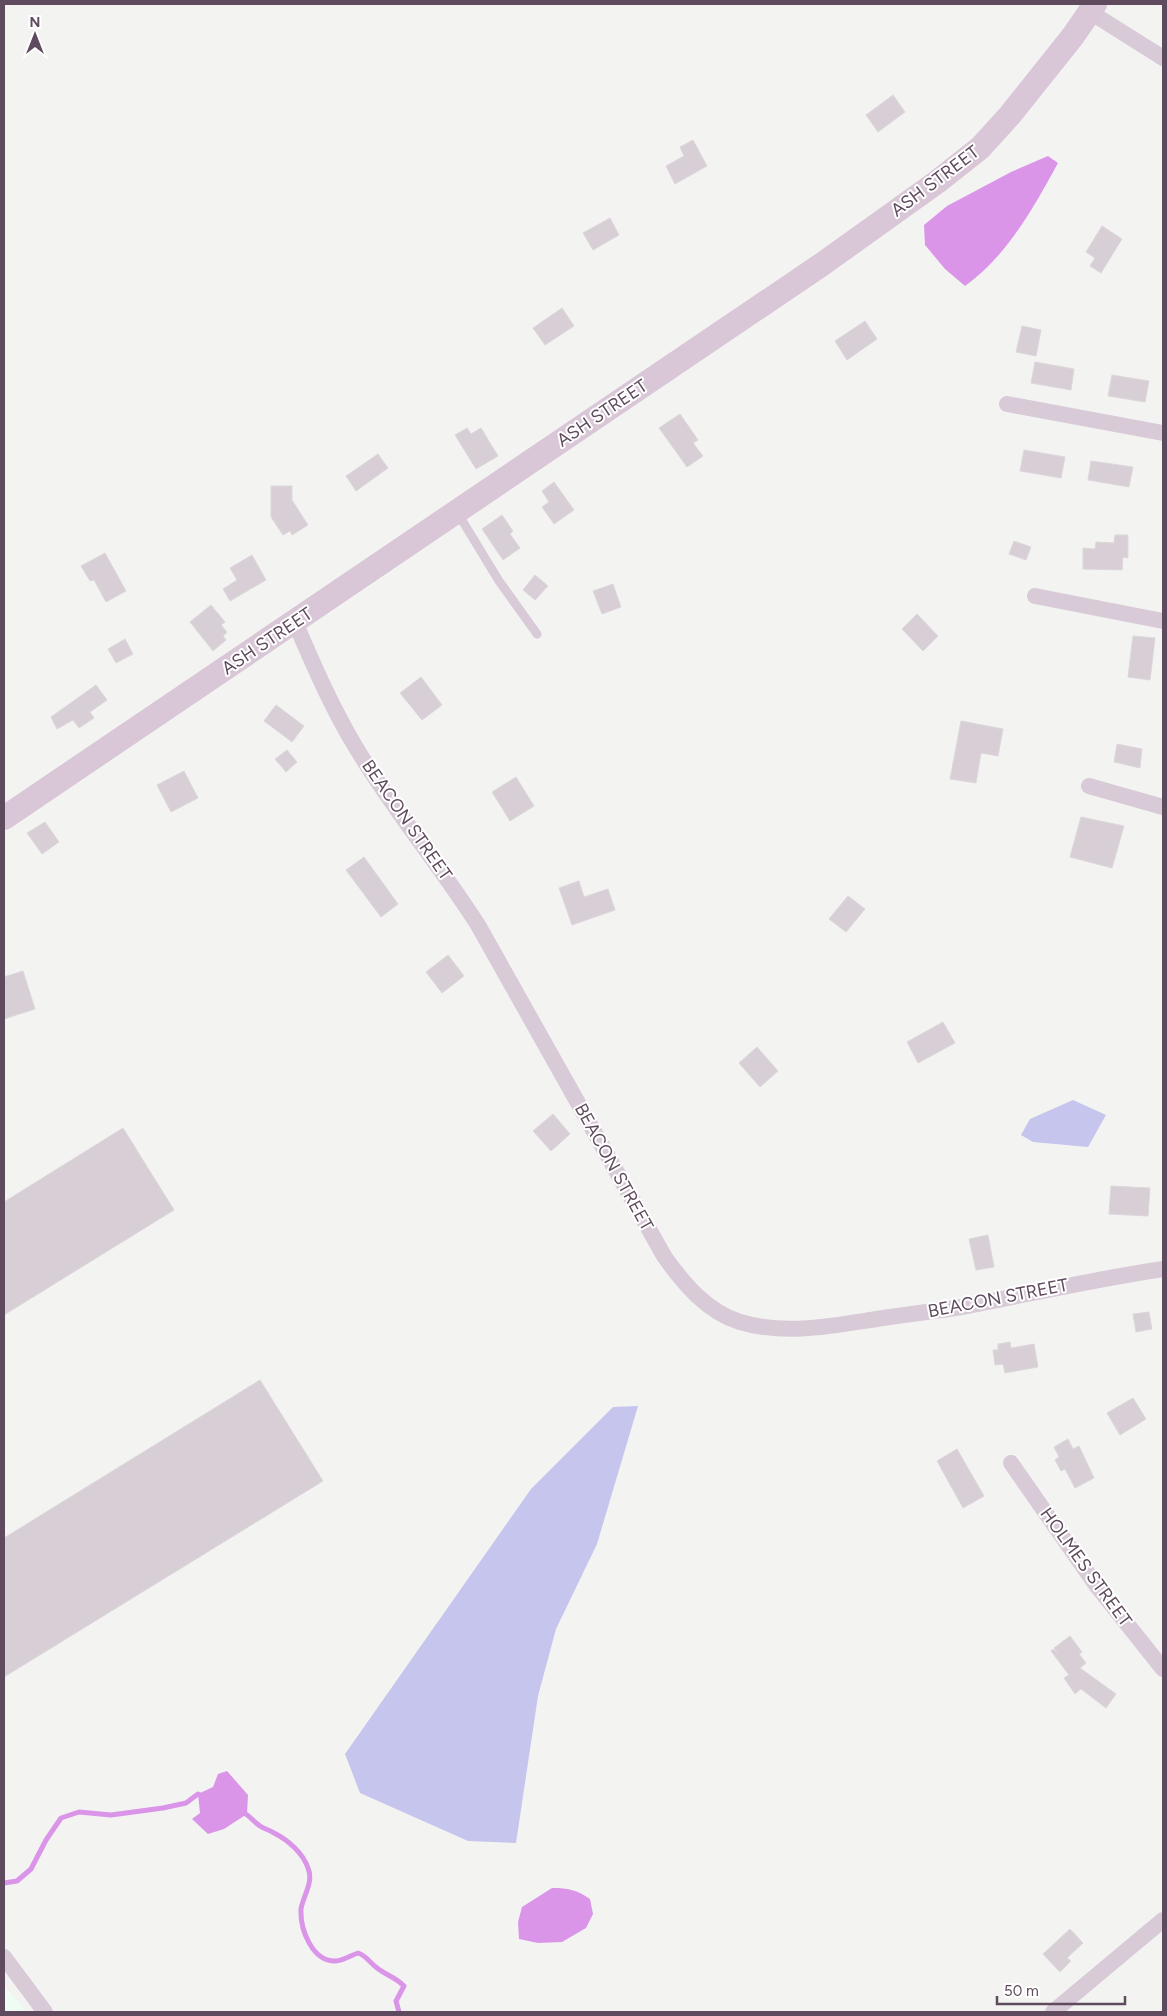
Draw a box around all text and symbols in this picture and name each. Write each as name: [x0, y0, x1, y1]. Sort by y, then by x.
north arrow: [10, 10, 60, 60]
text: N: [30, 14, 40, 31]
street label: ASH STREET: [887, 141, 983, 221]
street label: ASH STREET: [552, 375, 652, 451]
street label: ASH STREET: [217, 603, 317, 679]
street label: BEACON STREET: [357, 755, 457, 885]
street label: BEACON STREET: [570, 1099, 658, 1235]
street label: BEACON STREET: [926, 1274, 1070, 1322]
street label: HOLMES STREET: [1035, 1503, 1137, 1631]
scale bar: [997, 1974, 1124, 2006]
text: 50 m: [1004, 1982, 1039, 2000]

